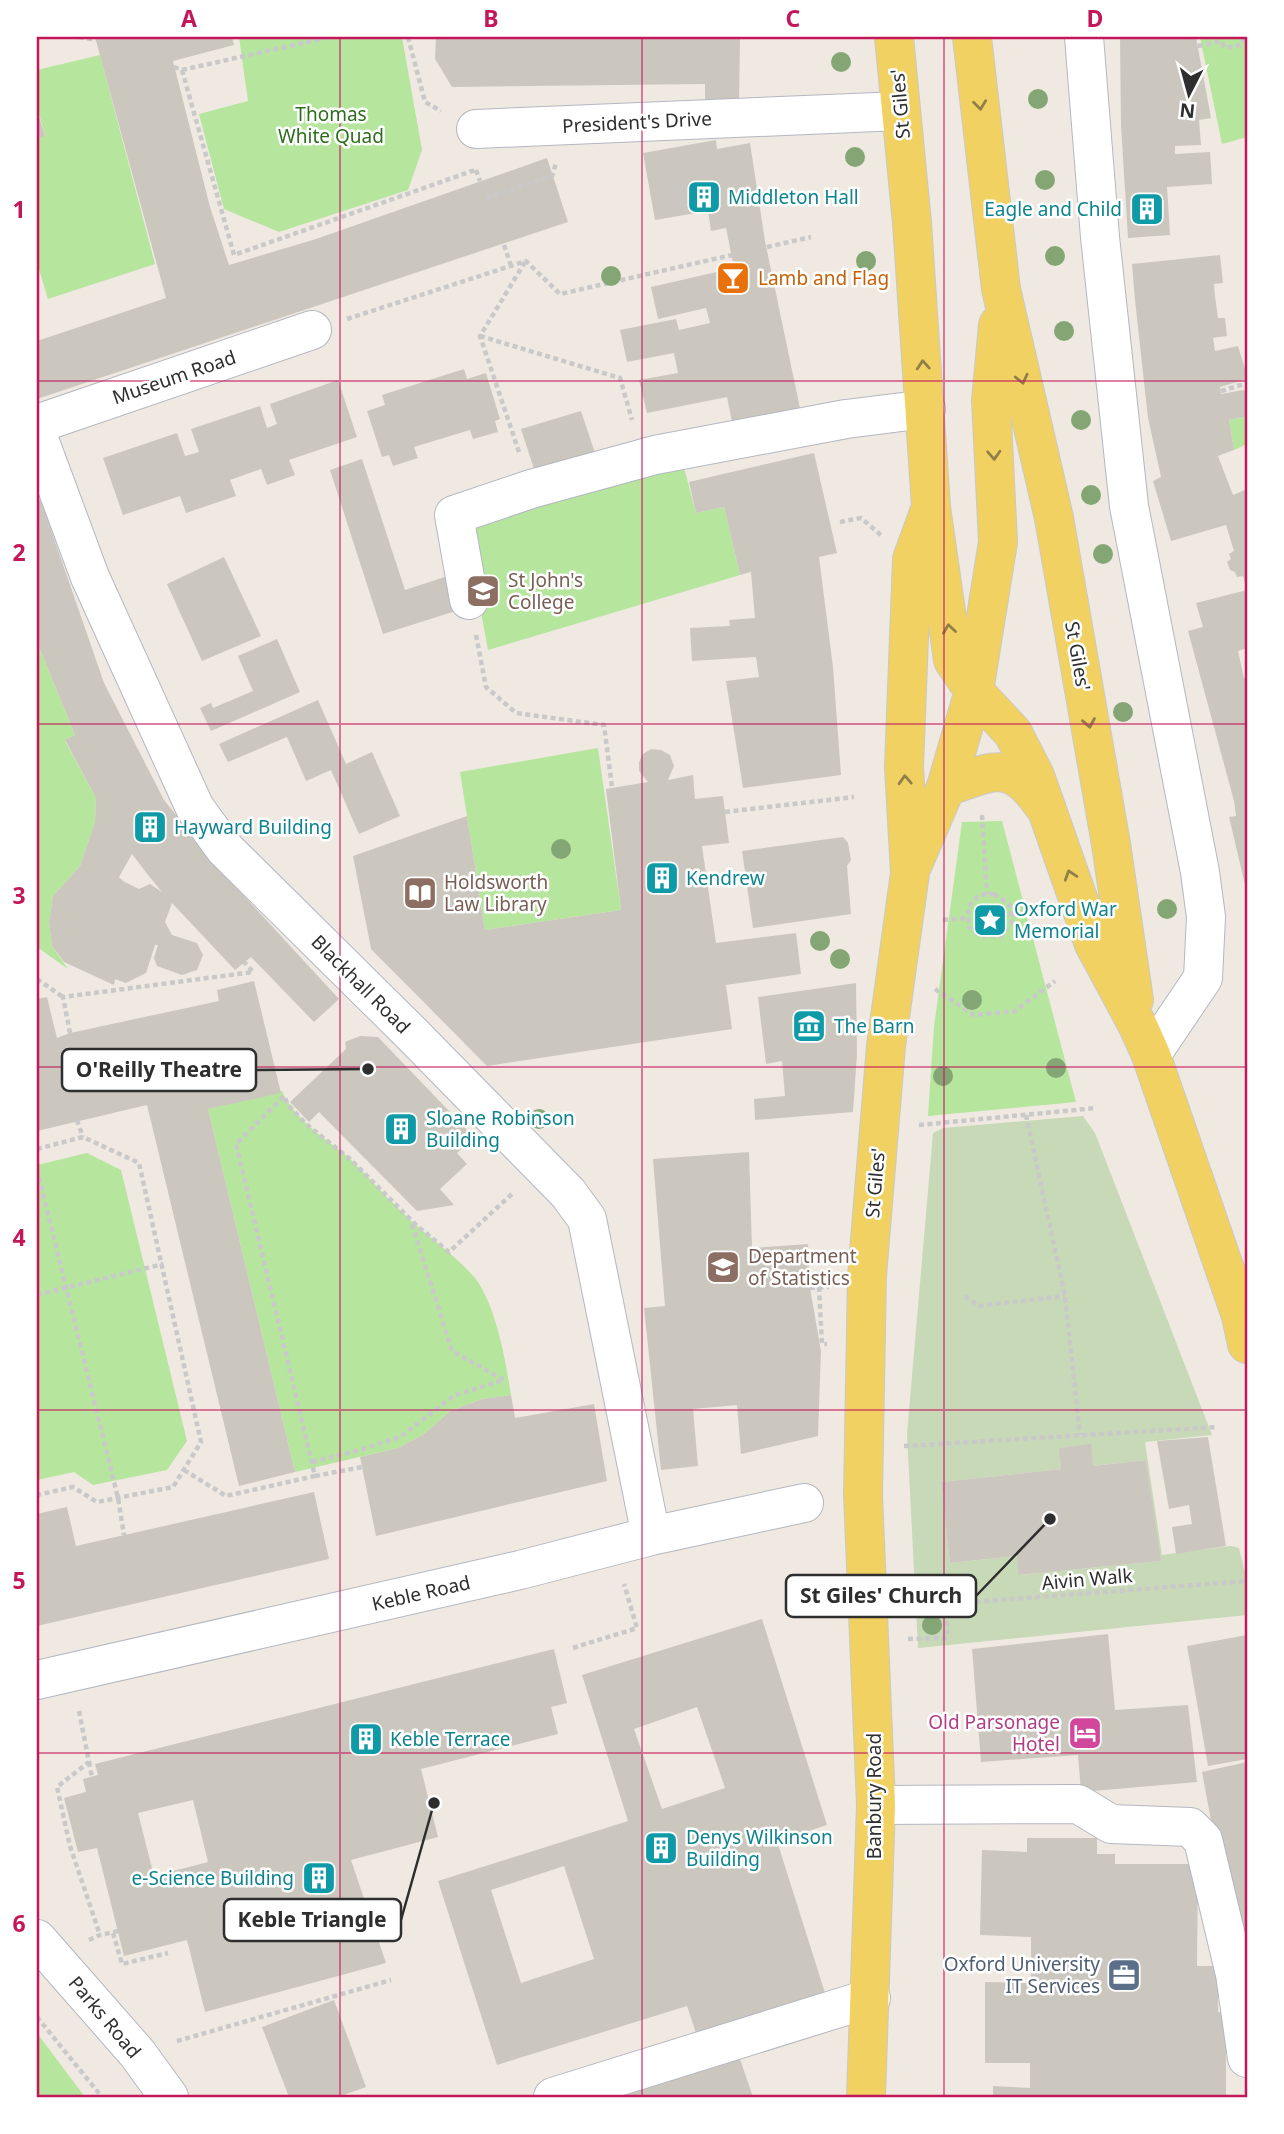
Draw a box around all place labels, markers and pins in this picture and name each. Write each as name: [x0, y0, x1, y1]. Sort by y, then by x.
building icon: Middleton Hall: [685, 178, 723, 216]
place label: Middleton Hall: [728, 184, 859, 210]
building icon: Eagle and Child: [1128, 190, 1166, 228]
place label: Eagle and Child: [984, 196, 1122, 222]
bar icon: Lamb and Flag: [714, 259, 752, 297]
place label: Lamb and Flag: [758, 265, 889, 291]
place label: St John's College: [508, 567, 583, 615]
school or university icon: St John's College: [464, 572, 502, 610]
building icon: Hayward Building: [131, 808, 169, 846]
place label: Hayward Building: [174, 814, 332, 840]
building icon: Kendrew: [643, 859, 681, 897]
place label: Kendrew: [686, 865, 765, 891]
place label: Holdsworth Law Library: [444, 869, 548, 917]
library icon: Holdsworth Law Library: [401, 874, 439, 912]
place label: Oxford War Memorial: [1014, 896, 1117, 944]
place icon: Oxford War Memorial: [971, 901, 1009, 939]
museum icon: The Barn: [790, 1007, 828, 1045]
place label: The Barn: [834, 1013, 915, 1039]
callout: O'Reilly Theatre: [62, 1049, 256, 1091]
place label: Sloane Robinson Building: [426, 1105, 575, 1153]
building icon: Sloane Robinson Building: [382, 1110, 420, 1148]
place label: Department of Statistics: [748, 1243, 857, 1291]
school or university icon: Department of Statistics: [704, 1248, 742, 1286]
callout: St Giles' Church: [786, 1575, 976, 1617]
place label: Old Parsonage Hotel: [928, 1709, 1060, 1757]
hotel icon: Old Parsonage Hotel: [1066, 1714, 1104, 1752]
building icon: Keble Terrace: [347, 1720, 385, 1758]
place label: Keble Terrace: [390, 1726, 510, 1752]
place label: Denys Wilkinson Building: [686, 1824, 833, 1872]
building icon: Denys Wilkinson Building: [642, 1829, 680, 1867]
building icon: e-Science Building: [300, 1859, 338, 1897]
place label: e-Science Building: [132, 1865, 294, 1891]
callout: Keble Triangle: [224, 1899, 401, 1941]
place label: Oxford University IT Services: [944, 1951, 1100, 1999]
office icon: Oxford University IT Services: [1105, 1956, 1143, 1994]

